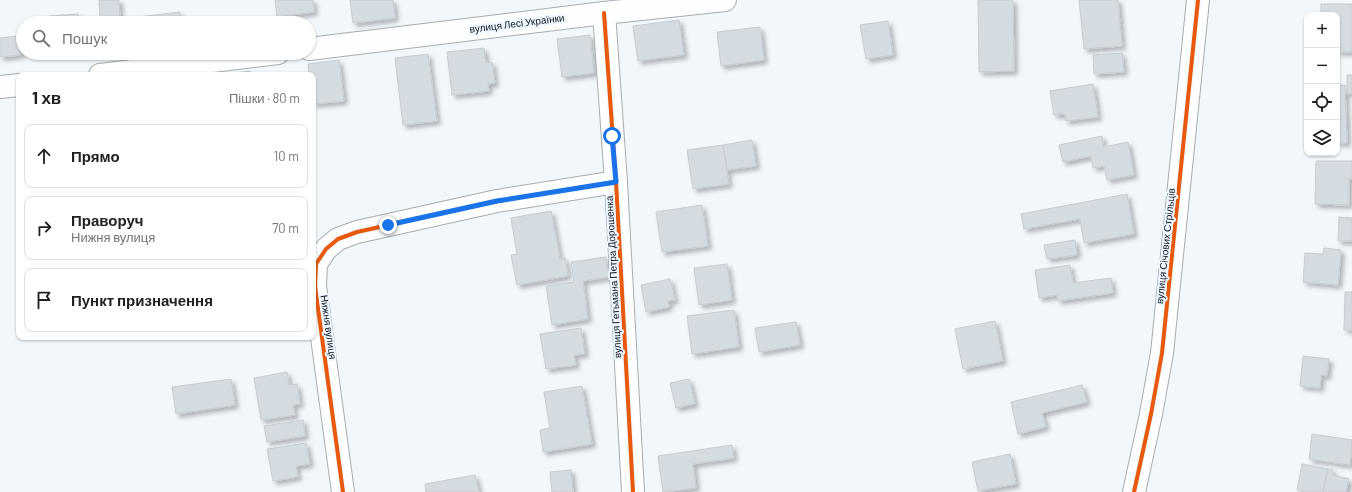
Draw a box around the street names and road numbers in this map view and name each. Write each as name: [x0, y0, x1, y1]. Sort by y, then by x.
street label: вулиця Лесі Українки: [469, 11, 565, 35]
street label: вулиця Січових Стрільців: [1153, 187, 1177, 305]
street label: вулиця Гетьмана Петра Дорошенка: [603, 195, 623, 359]
street label: Нижня вулиця: [319, 294, 339, 360]

